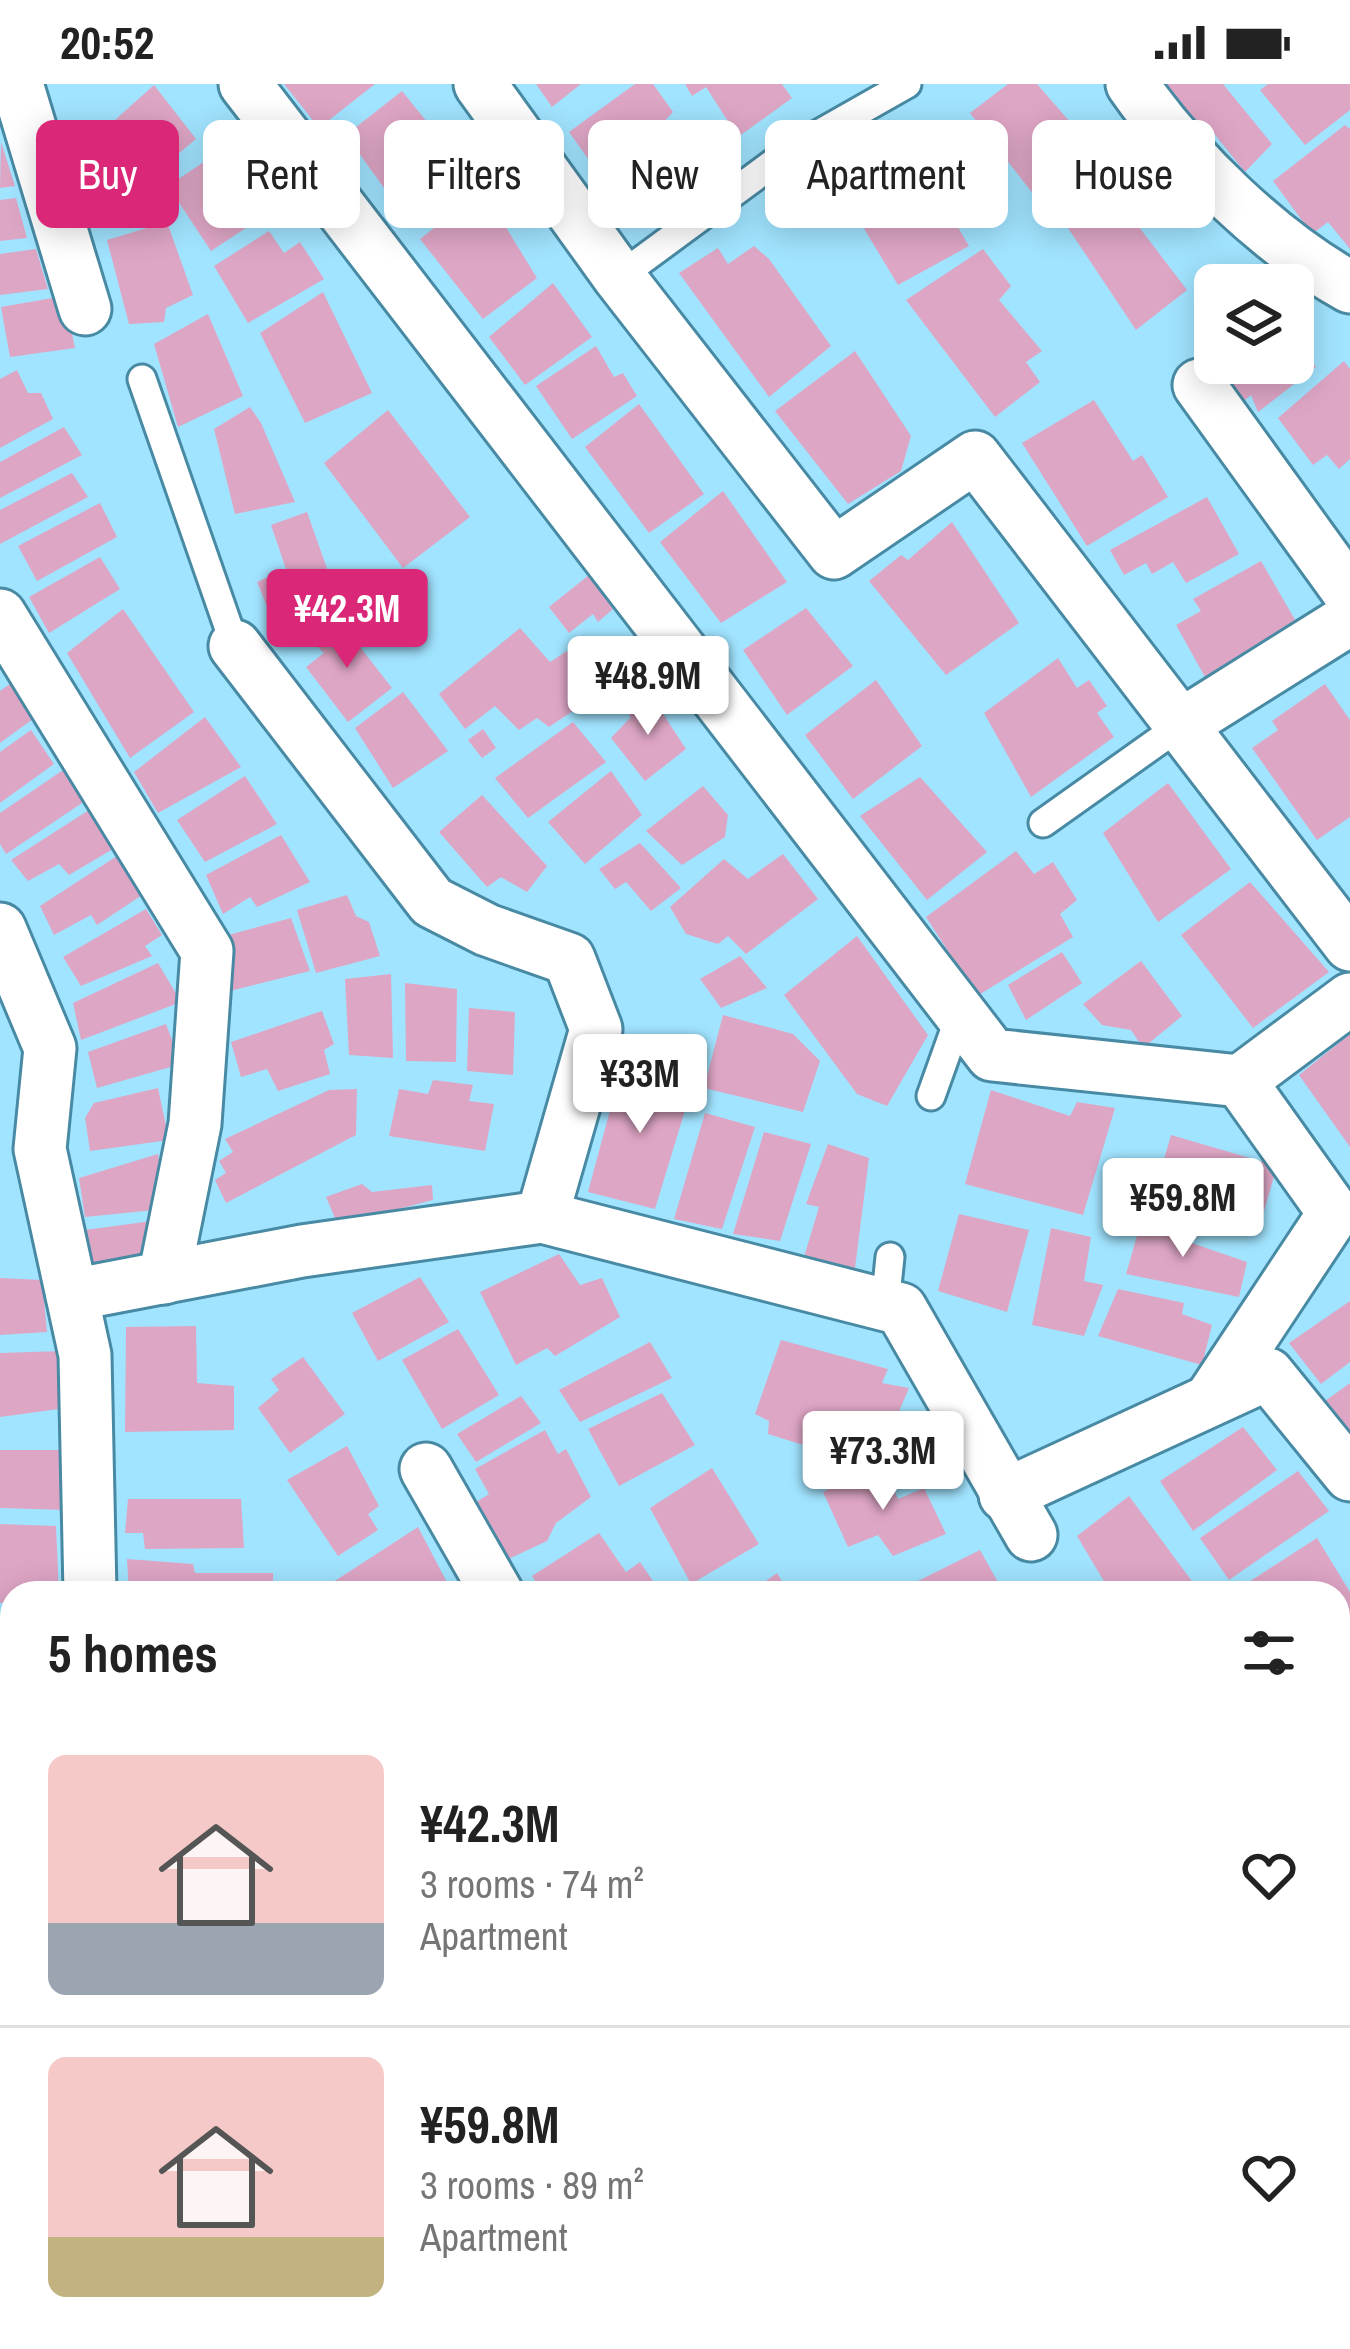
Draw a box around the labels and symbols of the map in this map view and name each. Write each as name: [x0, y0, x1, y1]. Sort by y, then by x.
pin: ¥42.3M: [249, 569, 445, 671]
pin: ¥48.9M: [550, 636, 746, 738]
pin: ¥33M: [569, 1034, 711, 1136]
pin: ¥59.8M: [1085, 1158, 1281, 1260]
pin: ¥73.3M: [785, 1411, 981, 1513]

